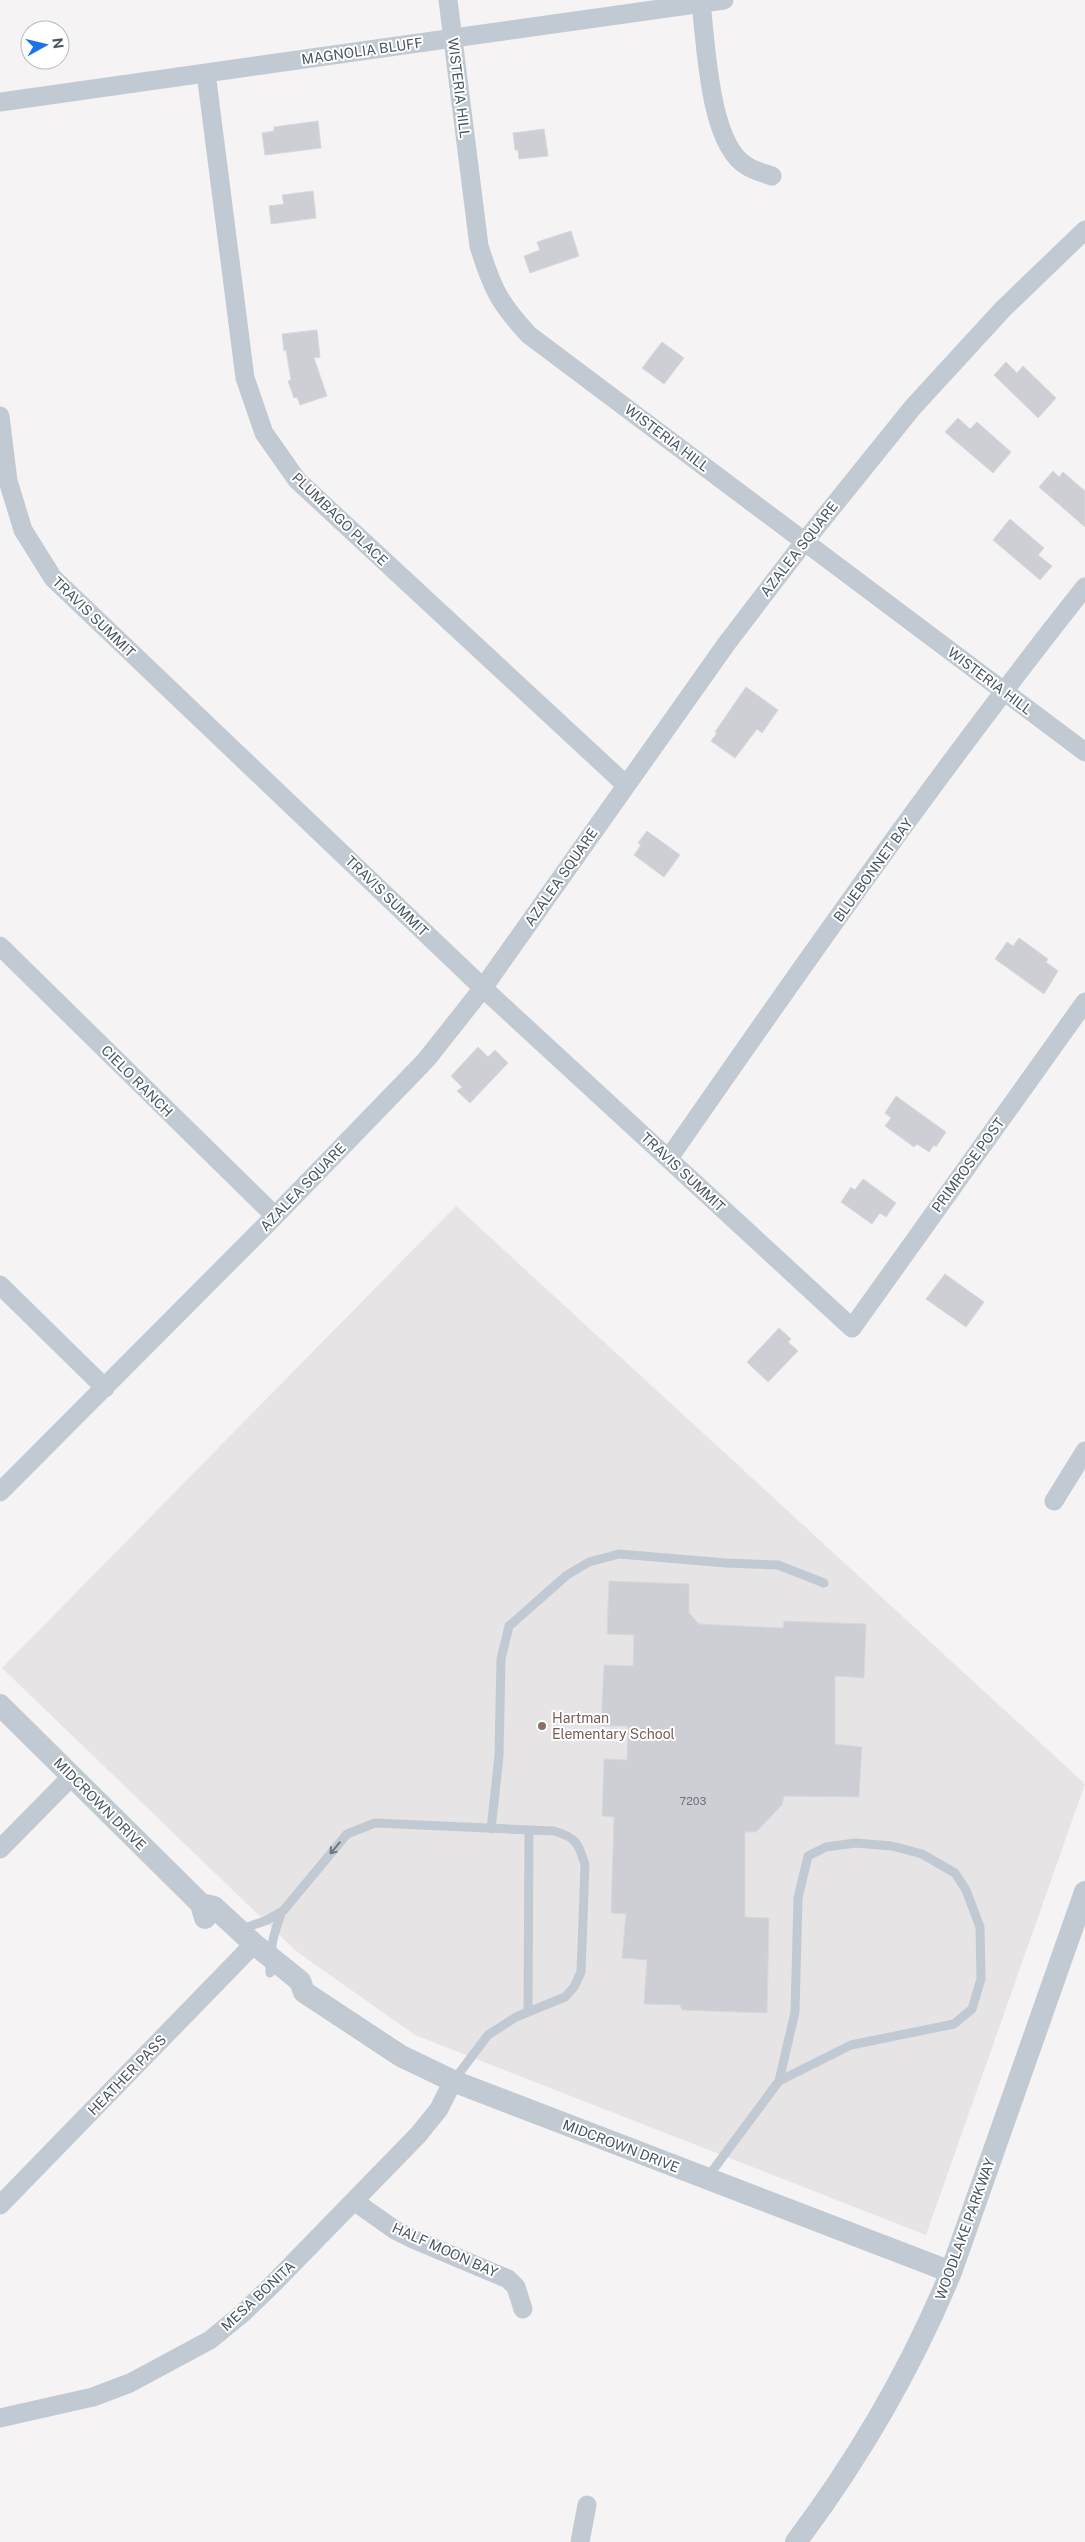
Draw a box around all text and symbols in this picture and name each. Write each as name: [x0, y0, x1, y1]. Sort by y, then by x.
north arrow: [20, 20, 70, 70]
street label: MAGNOLIA BLUFF: [300, 35, 424, 67]
text: N: [49, 37, 67, 50]
street label: WISTERIA HILL: [445, 37, 473, 139]
street label: WISTERIA HILL: [622, 401, 712, 475]
street label: PLUMBAGO PLACE: [289, 469, 391, 569]
street label: AZALEA SQUARE: [757, 498, 841, 600]
street label: TRAVIS SUMMIT: [49, 574, 139, 660]
street label: WISTERIA HILL: [945, 644, 1035, 718]
street label: BLUEBONNET BAY: [830, 815, 916, 925]
street label: AZALEA SQUARE: [521, 825, 601, 929]
street label: TRAVIS SUMMIT: [342, 853, 432, 939]
street label: CIELO RANCH: [98, 1042, 176, 1120]
street label: PRIMROSE POST: [928, 1115, 1008, 1215]
street label: TRAVIS SUMMIT: [638, 1129, 728, 1215]
street label: AZALEA SQUARE: [257, 1140, 349, 1234]
place label: Hartman Elementary School: [552, 1710, 675, 1742]
marker: Hartman Elementary School: [536, 1720, 548, 1732]
street label: MIDCROWN DRIVE: [51, 1755, 149, 1853]
house number: 7203: [680, 1795, 706, 1807]
one-way arrow: [330, 1841, 341, 1854]
street label: HEATHER PASS: [85, 2032, 169, 2118]
street label: MIDCROWN DRIVE: [560, 2116, 682, 2176]
street label: WOODLAKE PARKWAY: [932, 2156, 998, 2302]
street label: HALF MOON BAY: [390, 2219, 501, 2281]
street label: MESA BONITA: [218, 2258, 298, 2334]

